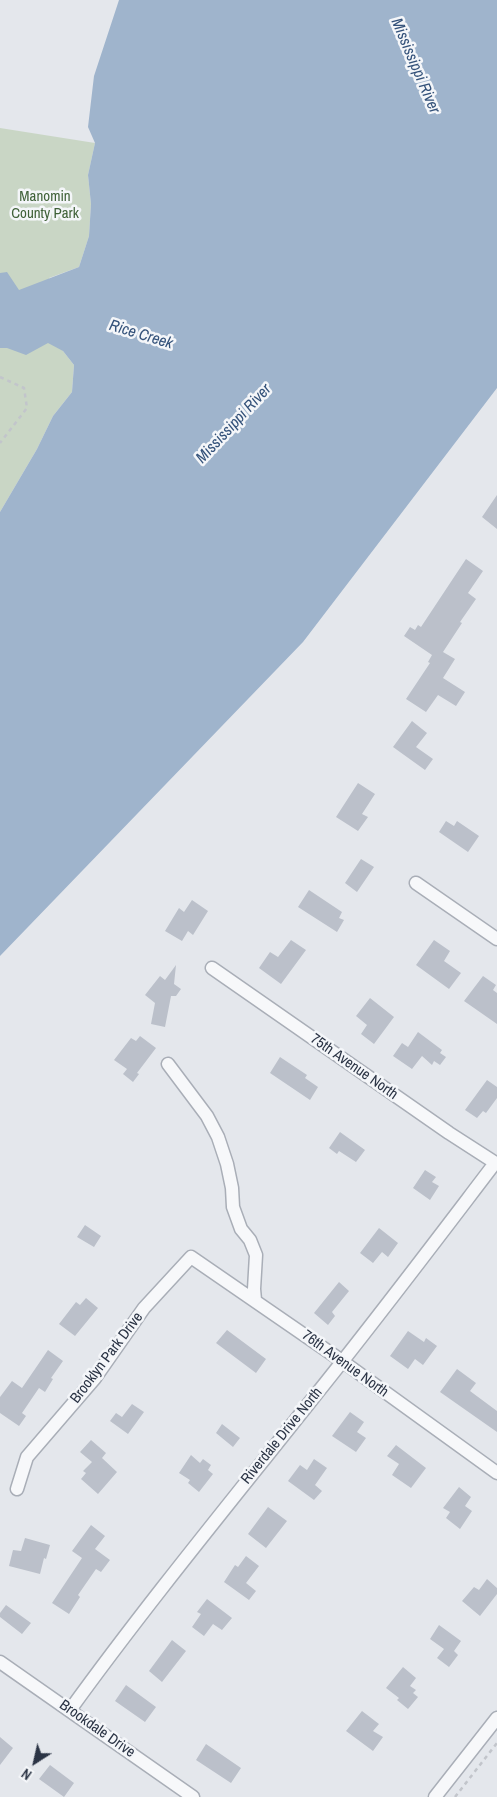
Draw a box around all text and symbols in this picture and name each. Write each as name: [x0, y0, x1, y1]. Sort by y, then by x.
water label: Mississippi River: [386, 16, 444, 116]
park label: Manomin County Park: [11, 188, 79, 223]
water label: Rice Creek: [107, 316, 175, 354]
water label: Mississippi River: [192, 380, 276, 468]
street label: 75th Avenue North: [307, 1030, 401, 1104]
street label: Brooklyn Park Drive: [67, 1309, 147, 1407]
street label: 76th Avenue North: [298, 1327, 392, 1401]
street label: Riverdale Drive North: [238, 1384, 326, 1488]
street label: Brookdale Drive: [56, 1696, 138, 1762]
north arrow: [10, 1737, 60, 1787]
text: N: [18, 1765, 35, 1784]

